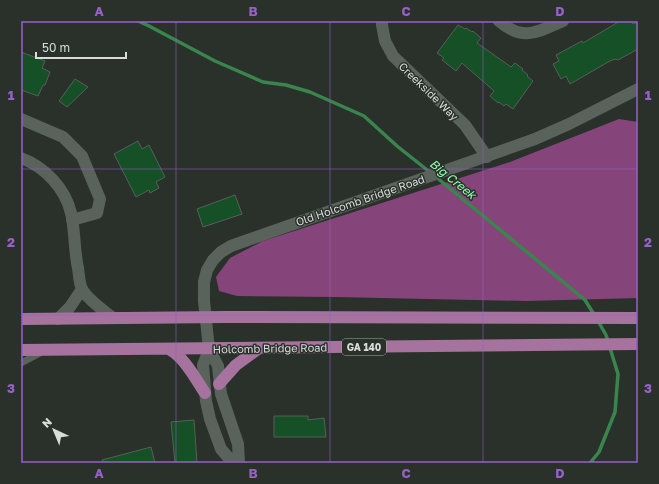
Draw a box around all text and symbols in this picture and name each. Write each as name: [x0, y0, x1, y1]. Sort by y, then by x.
text: A: [94, 3, 104, 19]
text: B: [248, 3, 258, 19]
text: C: [401, 3, 411, 19]
text: D: [555, 3, 565, 19]
scale bar: [36, 34, 126, 60]
text: 50 m: [42, 40, 70, 55]
street label: Creekside Way: [397, 59, 461, 123]
text: 1: [8, 87, 15, 103]
text: 1: [645, 87, 652, 103]
water label: Big Creek: [427, 156, 480, 203]
street label: Old Holcomb Bridge Road: [294, 172, 426, 228]
text: 2: [7, 234, 15, 250]
text: 2: [644, 234, 652, 250]
road number: GA 140: [342, 339, 386, 355]
street label: Holcomb Bridge Road: [213, 341, 327, 355]
text: 3: [7, 380, 15, 396]
text: 3: [644, 380, 652, 396]
north arrow: [34, 410, 74, 450]
text: N: [39, 415, 54, 430]
text: A: [94, 465, 104, 481]
text: B: [248, 465, 258, 481]
text: C: [401, 465, 411, 481]
text: D: [555, 465, 565, 481]

